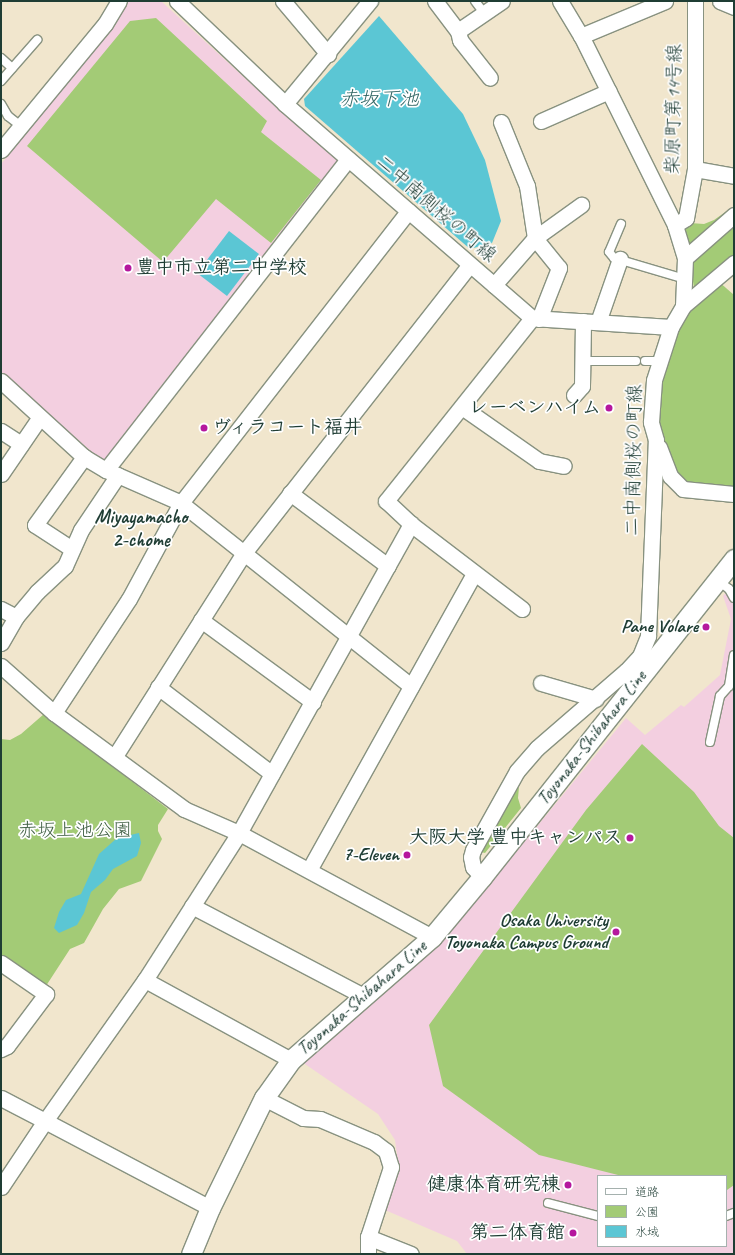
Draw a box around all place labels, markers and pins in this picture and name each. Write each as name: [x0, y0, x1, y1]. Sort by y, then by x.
place label: 豊中市立第二中学校: [136, 257, 307, 279]
marker: 豊中市立第二中学校: [123, 263, 133, 273]
place label: レーベンハイム: [467, 397, 601, 419]
marker: レーベンハイム: [604, 403, 614, 413]
place label: ヴィラコート福井: [212, 417, 364, 439]
marker: ヴィラコート福井: [199, 423, 209, 433]
place label: Pane Volare: [622, 616, 698, 638]
marker: Pane Volare: [701, 622, 711, 632]
place label: 大阪大学 豊中キャンパス: [408, 827, 622, 849]
marker: 大阪大学 豊中キャンパス: [625, 833, 635, 843]
place label: 7-Eleven: [343, 844, 399, 866]
marker: 7-Eleven: [402, 850, 412, 860]
place label: Osaka University Toyonaka Campus Ground: [444, 910, 608, 954]
marker: Osaka University Toyonaka Campus Ground: [611, 927, 621, 937]
place label: 健康体育研究棟: [427, 1174, 560, 1196]
marker: 健康体育研究棟: [563, 1180, 573, 1190]
place label: 第二体育館: [470, 1222, 565, 1244]
marker: 第二体育館: [568, 1228, 578, 1238]

